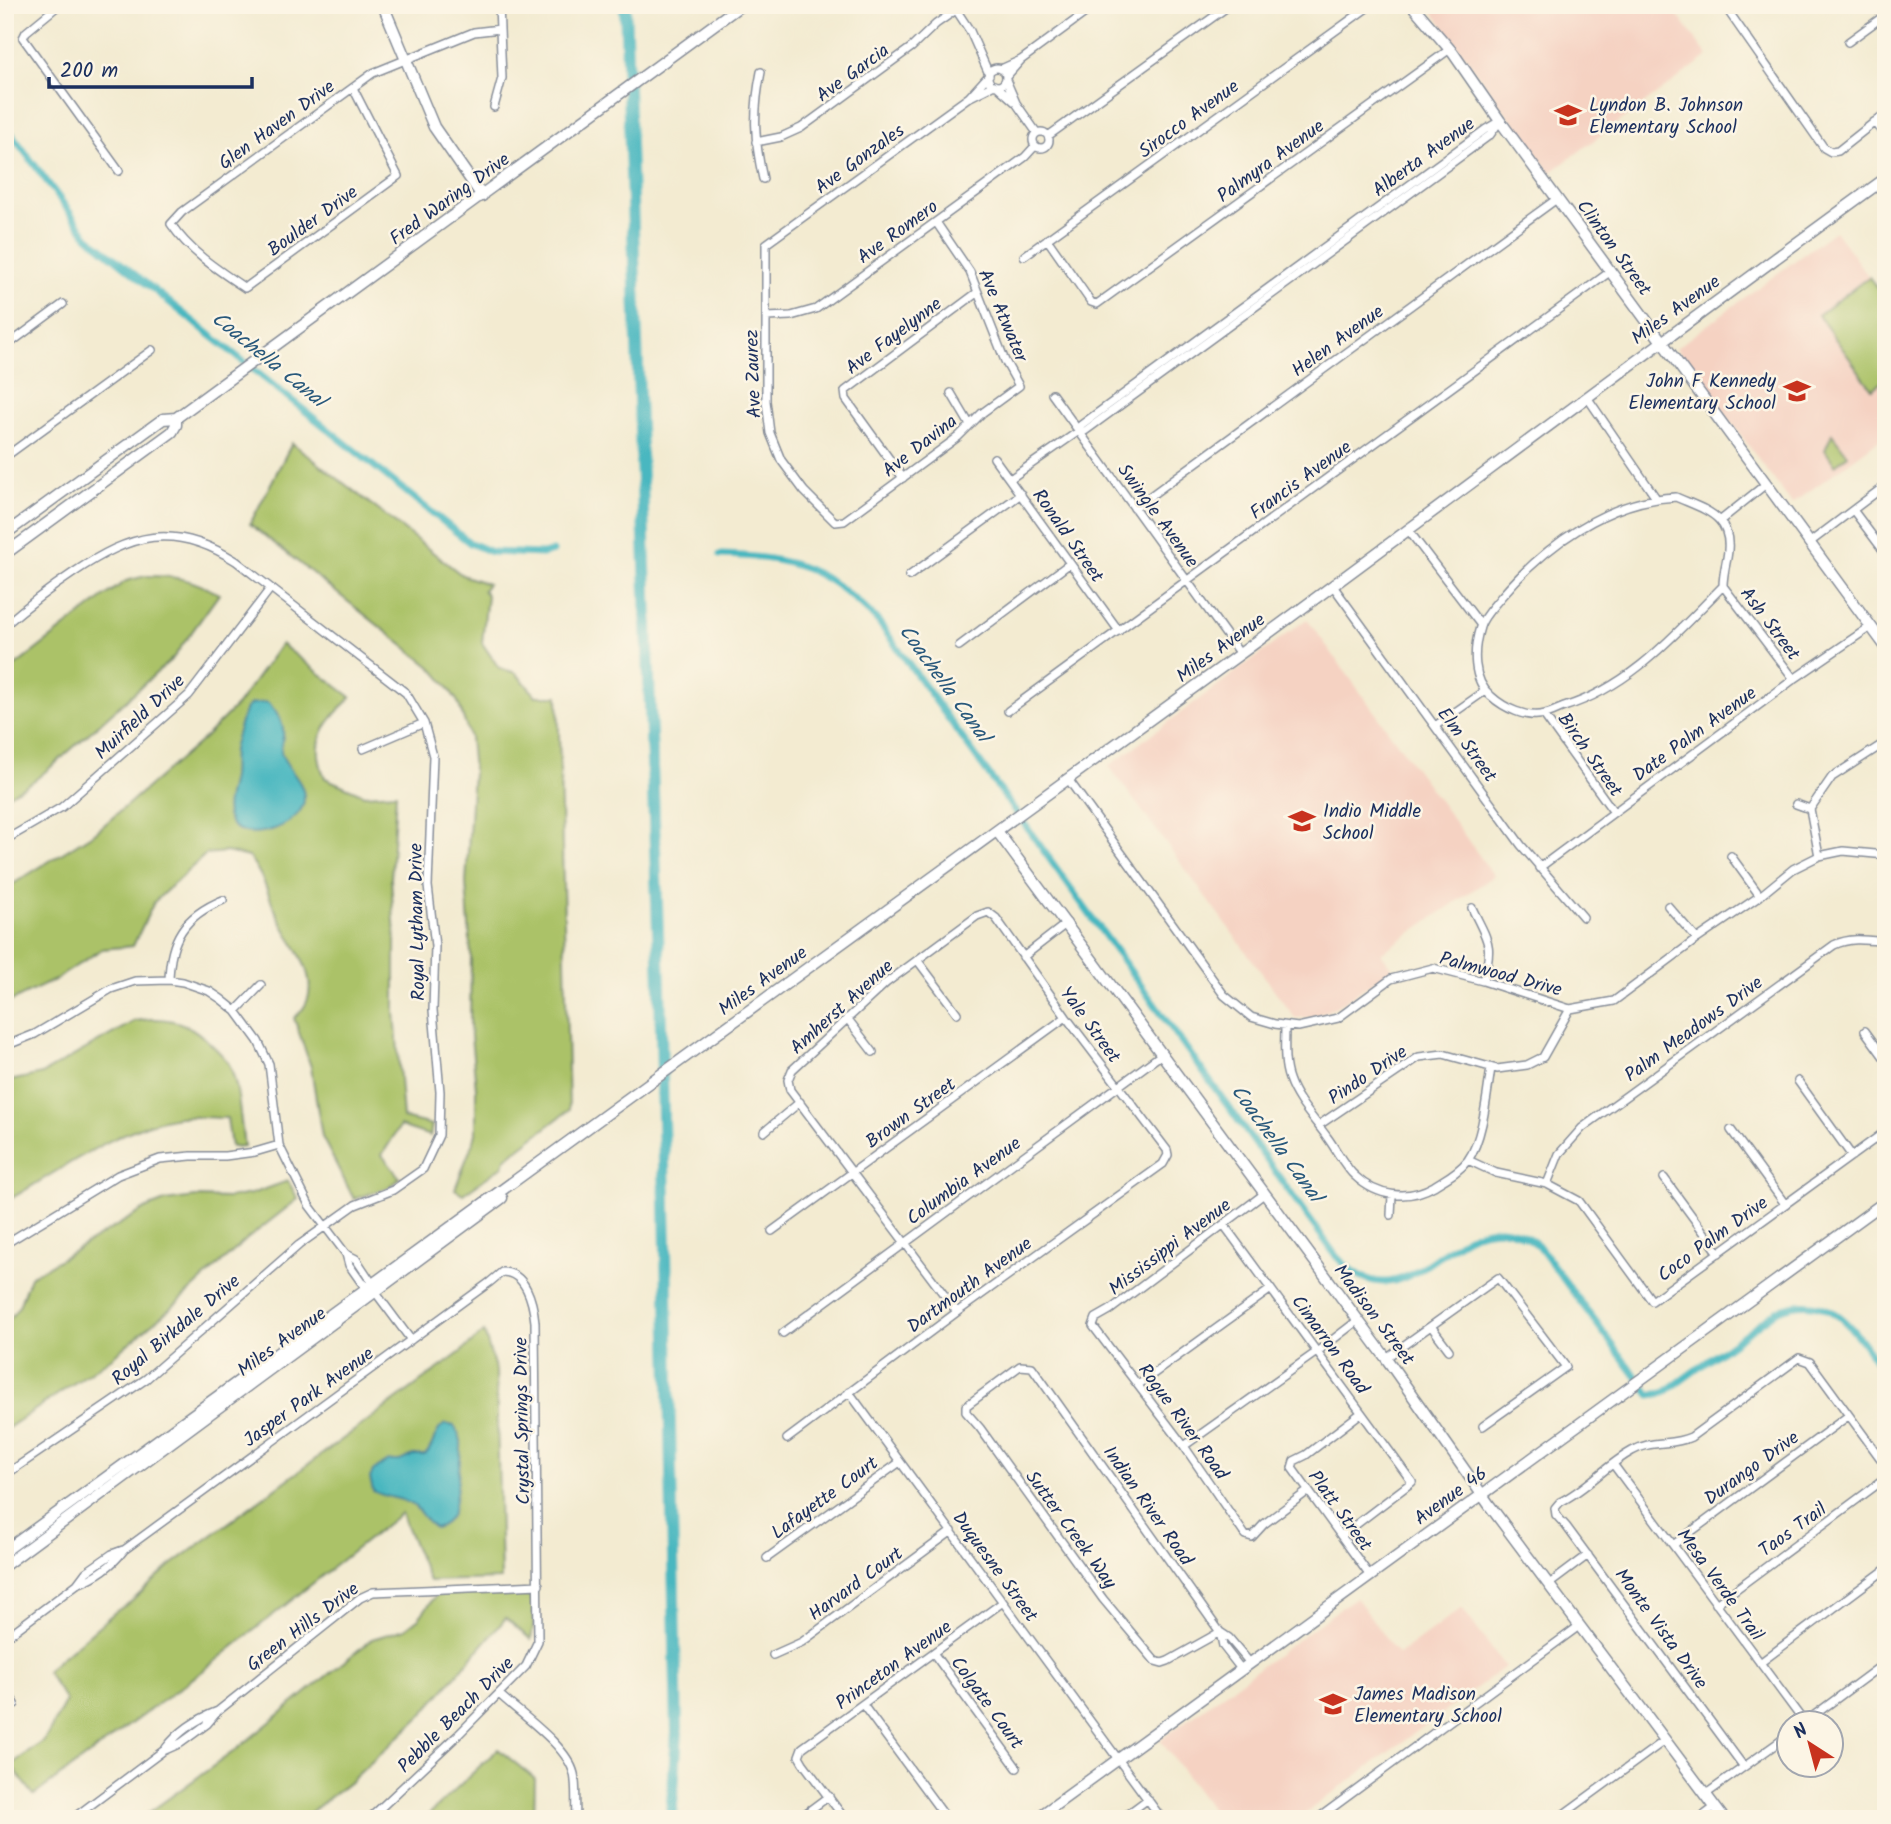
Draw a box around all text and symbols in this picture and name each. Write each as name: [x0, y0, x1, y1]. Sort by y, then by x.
street label: Ave Garcia: [810, 37, 896, 111]
scale bar: [49, 46, 252, 90]
text: 200 m: [60, 55, 118, 88]
street label: Sirocco Avenue: [1132, 72, 1246, 167]
street label: Glen Haven Drive: [212, 73, 342, 178]
place label: Lyndon B. Johnson Elementary School: [1589, 91, 1743, 143]
school or university icon: Lyndon B. Johnson Elementary School: [1553, 100, 1583, 130]
street label: Alberta Avenue: [1366, 110, 1482, 205]
street label: Palmyra Avenue: [1211, 112, 1332, 211]
street label: Ave Gonzales: [809, 117, 911, 203]
street label: Fred Waring Drive: [384, 145, 517, 254]
street label: Boulder Drive: [261, 178, 365, 265]
street label: Ave Romero: [851, 193, 945, 272]
street label: Clinton Street: [1568, 194, 1659, 303]
street label: Ave Atwater: [969, 265, 1036, 369]
street label: Miles Avenue: [1625, 268, 1728, 353]
street label: Ave Fayelynne: [839, 290, 949, 383]
street label: Helen Avenue: [1286, 297, 1391, 386]
water label: Coachella Canal: [204, 304, 336, 419]
street label: Ave Zaurez: [737, 329, 771, 419]
place label: John F Kennedy Elementary School: [1628, 367, 1777, 419]
school or university icon: John F Kennedy Elementary School: [1782, 376, 1812, 406]
street label: Ave Davina: [876, 408, 964, 486]
street label: Francis Avenue: [1244, 433, 1359, 528]
street label: Swingle Avenue: [1109, 457, 1206, 575]
street label: Ronald Street: [1024, 483, 1111, 590]
street label: Ash Street: [1732, 581, 1808, 668]
street label: Miles Avenue: [1170, 606, 1273, 691]
water label: Coachella Canal: [890, 618, 1000, 753]
street label: Muirfield Drive: [88, 667, 193, 768]
street label: Date Palm Avenue: [1627, 679, 1764, 790]
street label: Elm Street: [1429, 701, 1504, 790]
street label: Birch Street: [1549, 707, 1630, 804]
place label: Indio Middle School: [1323, 797, 1421, 849]
school or university icon: Indio Middle School: [1287, 806, 1317, 836]
street label: Royal Lytham Drive: [402, 842, 434, 1001]
street label: Miles Avenue: [712, 939, 815, 1024]
street label: Palmwood Drive: [1436, 944, 1566, 1006]
street label: Amherst Avenue: [784, 952, 901, 1062]
street label: Palm Meadows Drive: [1618, 969, 1770, 1090]
street label: Yale Street: [1051, 980, 1128, 1070]
street label: Pindo Drive: [1322, 1038, 1414, 1113]
street label: Brown Street: [860, 1070, 963, 1157]
water label: Coachella Canal: [1222, 1078, 1332, 1213]
street label: Columbia Avenue: [900, 1129, 1028, 1234]
street label: Coco Palm Drive: [1651, 1189, 1775, 1290]
street label: Mississippi Avenue: [1102, 1191, 1238, 1304]
street label: Dartmouth Avenue: [901, 1229, 1040, 1341]
street label: Madison Street: [1325, 1258, 1422, 1373]
street label: Royal Birkdale Drive: [105, 1267, 248, 1394]
street label: Cimarron Road: [1283, 1289, 1376, 1402]
street label: Miles Avenue: [231, 1300, 334, 1385]
street label: Crystal Springs Drive: [507, 1336, 539, 1505]
street label: Jasper Park Avenue: [237, 1340, 381, 1455]
street label: Rogue River Road: [1130, 1357, 1235, 1487]
street label: Durango Drive: [1698, 1423, 1807, 1514]
street label: Indian River Road: [1095, 1440, 1200, 1573]
street label: Lafayette Court: [765, 1449, 886, 1548]
street label: Avenue 46: [1408, 1460, 1494, 1534]
street label: Platt Street: [1300, 1464, 1380, 1559]
street label: Sutter Creek Way: [1017, 1465, 1124, 1597]
street label: Taos Trail: [1753, 1495, 1834, 1566]
street label: Duquesne Street: [944, 1506, 1045, 1629]
street label: Mesa Verde Trail: [1668, 1522, 1771, 1648]
street label: Harvard Court: [802, 1539, 910, 1629]
street label: Monte Vista Drive: [1606, 1562, 1715, 1696]
street label: Green Hills Drive: [240, 1575, 366, 1680]
street label: Princeton Avenue: [830, 1613, 959, 1718]
street label: Pebble Beach Drive: [391, 1650, 522, 1781]
street label: Colgate Court: [942, 1650, 1031, 1757]
place label: James Madison Elementary School: [1354, 1680, 1502, 1732]
school or university icon: James Madison Elementary School: [1318, 1689, 1348, 1719]
north arrow: [1776, 1708, 1846, 1778]
text: N: [1788, 1716, 1815, 1748]

